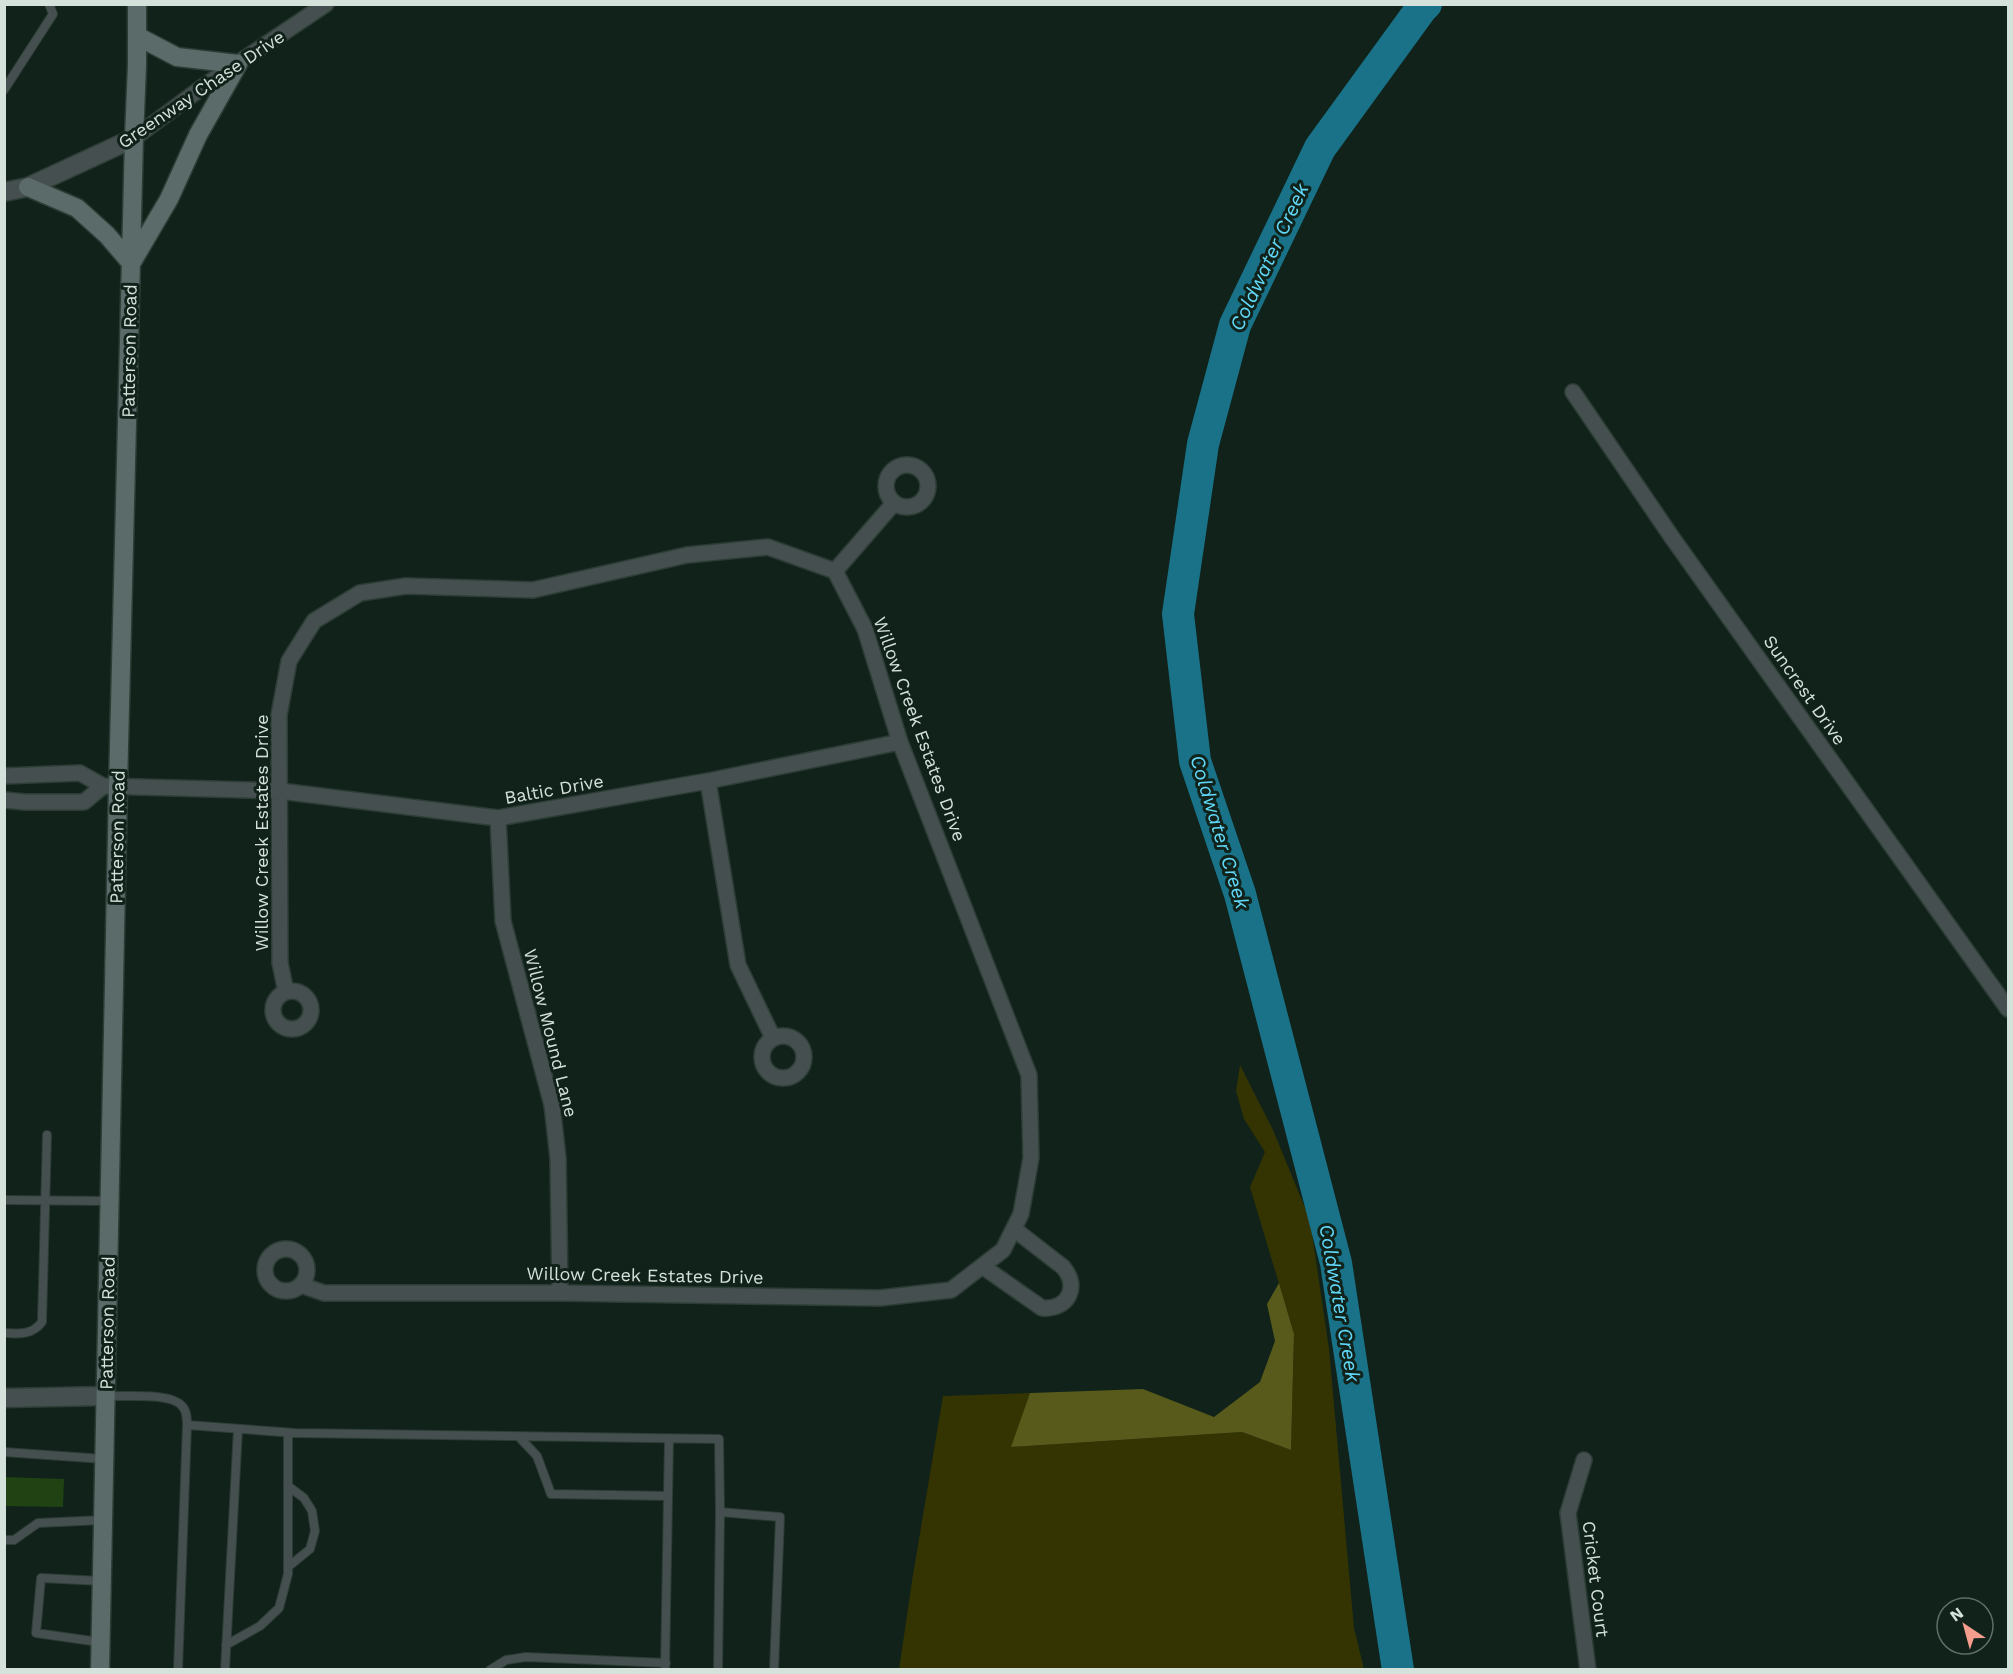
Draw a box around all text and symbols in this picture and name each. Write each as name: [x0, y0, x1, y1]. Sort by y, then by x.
street label: Greenway Chase Drive: [114, 26, 288, 152]
water label: Coldwater Creek: [1224, 178, 1314, 335]
street label: Patterson Road: [117, 284, 141, 418]
street label: Willow Creek Estates Drive: [870, 614, 970, 844]
street label: Suncrest Drive: [1759, 631, 1851, 749]
street label: Willow Creek Estates Drive: [251, 714, 272, 952]
water label: Coldwater Creek: [1185, 752, 1255, 913]
street label: Patterson Road: [105, 770, 129, 904]
street label: Baltic Drive: [503, 770, 605, 808]
street label: Willow Mound Lane: [520, 947, 582, 1119]
water label: Coldwater Creek: [1314, 1222, 1366, 1385]
street label: Patterson Road: [95, 1256, 119, 1390]
street label: Willow Creek Estates Drive: [526, 1262, 764, 1288]
street label: Cricket Court: [1578, 1520, 1614, 1639]
north arrow: [1935, 1596, 1995, 1656]
text: N: [1946, 1603, 1967, 1625]

